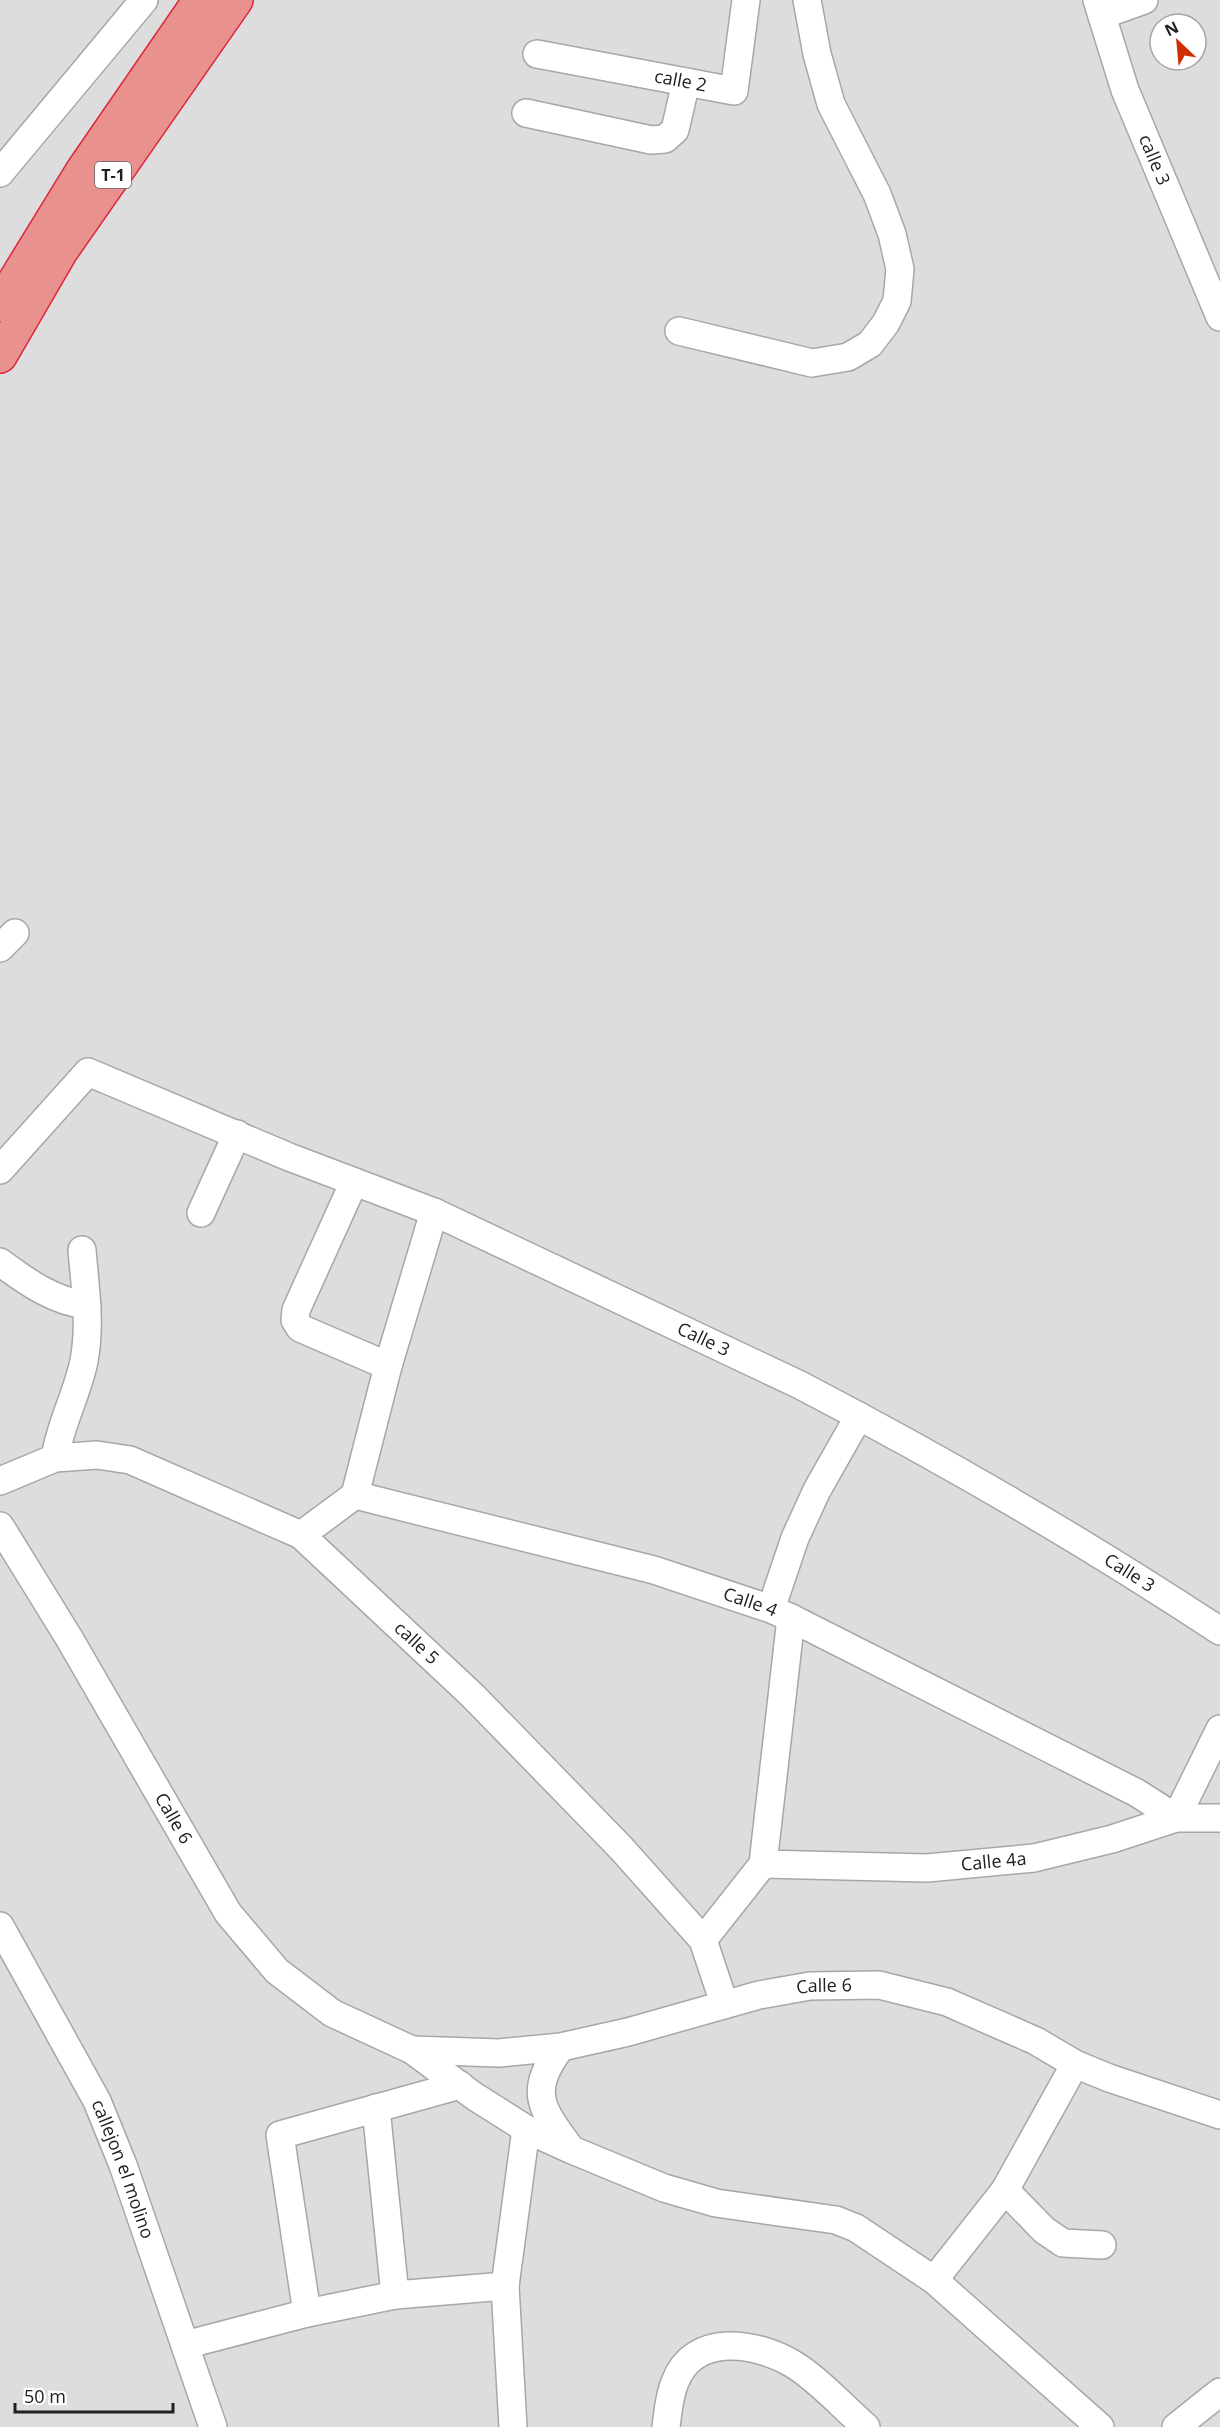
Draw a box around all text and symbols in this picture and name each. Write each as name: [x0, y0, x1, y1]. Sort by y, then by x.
north arrow: [1148, 12, 1208, 72]
text: N: [1161, 16, 1182, 41]
street label: calle 2: [653, 63, 709, 97]
street label: calle 3: [1134, 130, 1176, 188]
road number: T-1: [95, 162, 131, 188]
street label: Calle 3: [674, 1316, 734, 1361]
street label: Calle 3: [1100, 1547, 1160, 1597]
street label: Calle 4: [720, 1581, 782, 1621]
street label: calle 5: [390, 1616, 445, 1669]
street label: Calle 6: [150, 1788, 198, 1848]
street label: Calle 4a: [960, 1846, 1027, 1876]
street label: Calle 6: [794, 1972, 852, 1999]
street label: callejon el molino: [87, 2096, 160, 2242]
scale bar: [15, 2376, 172, 2414]
text: 50 m: [24, 2384, 66, 2408]

